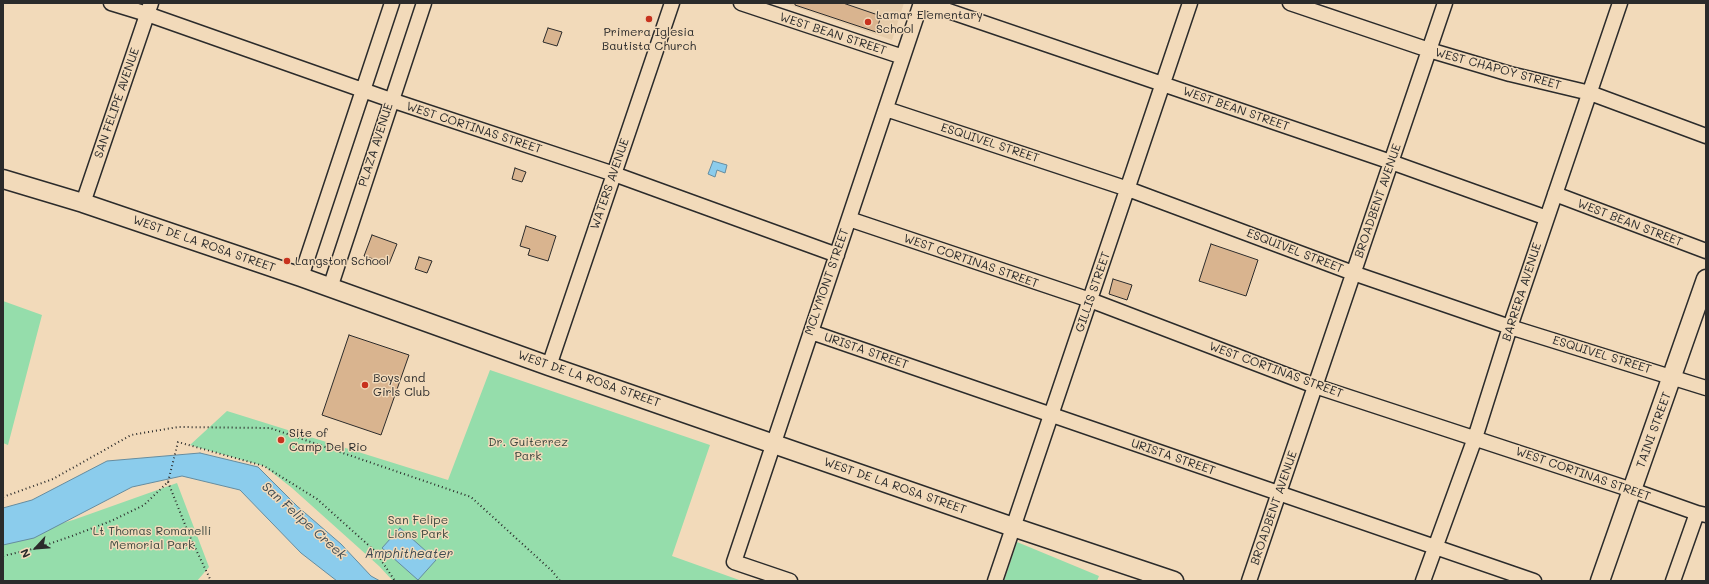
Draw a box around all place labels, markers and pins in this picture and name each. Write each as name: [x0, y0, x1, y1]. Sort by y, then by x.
place label: Lamar Elementary School: [876, 8, 983, 36]
marker: Primera Iglesia Bautista Church: [644, 14, 654, 24]
marker: Lamar Elementary School: [863, 17, 873, 27]
place label: Primera Iglesia Bautista Church: [602, 25, 696, 53]
place label: Langston School: [295, 254, 389, 268]
marker: Langston School: [282, 256, 292, 266]
place label: Boys and Girls Club: [373, 371, 430, 399]
marker: Boys and Girls Club: [360, 380, 370, 390]
place label: Site of Camp Del Rio: [289, 426, 367, 454]
marker: Site of Camp Del Rio: [276, 435, 286, 445]

